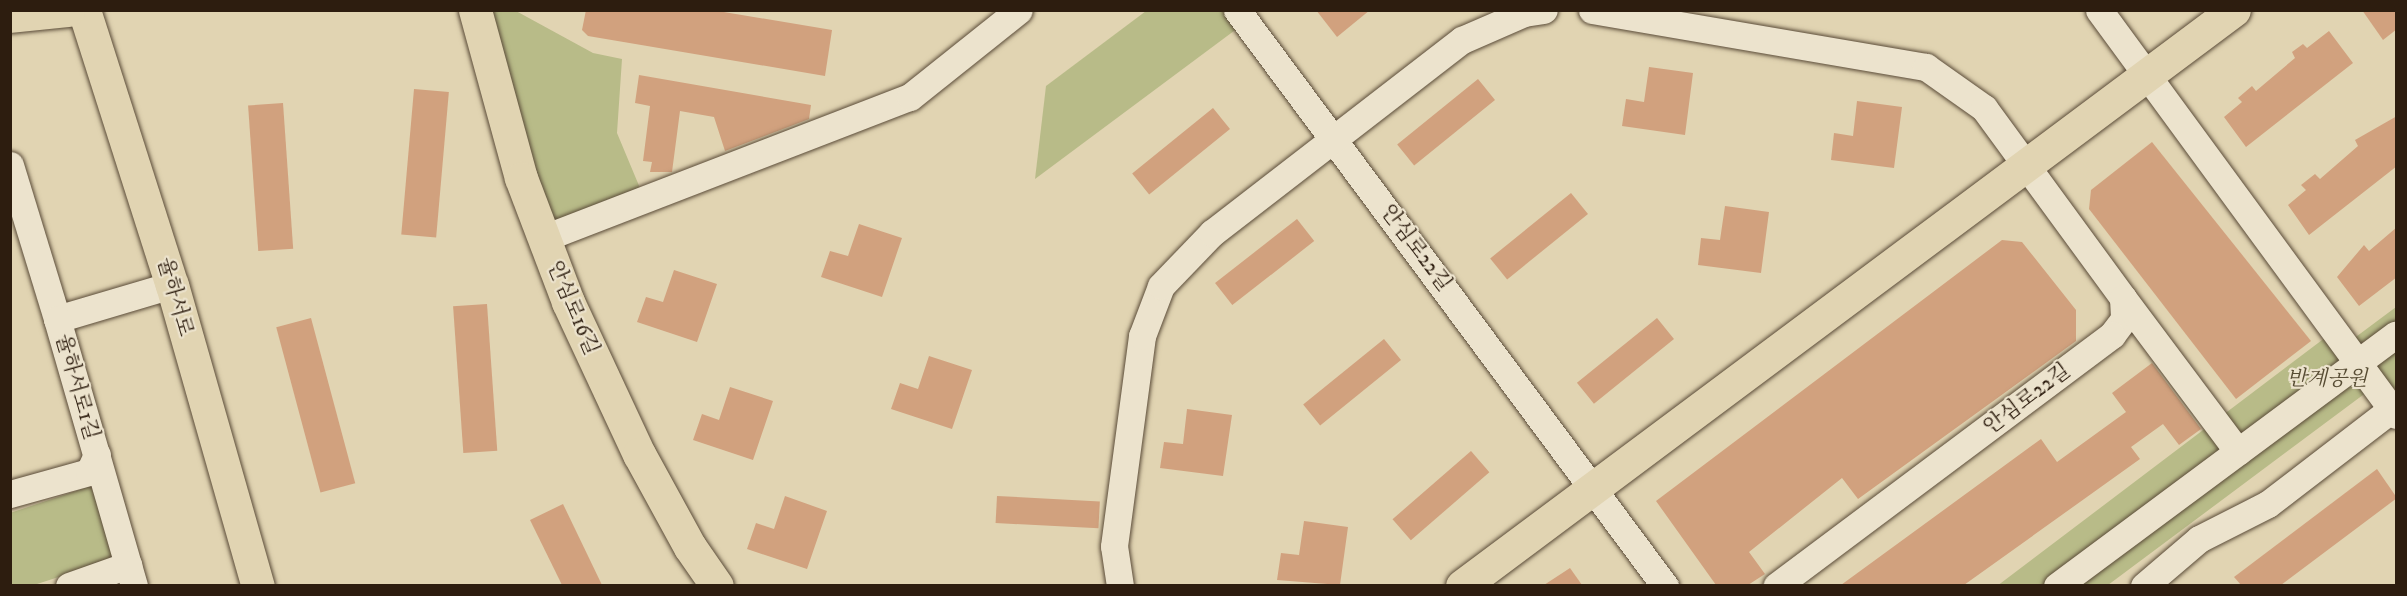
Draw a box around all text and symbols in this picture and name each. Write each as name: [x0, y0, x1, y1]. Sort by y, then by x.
street label: 안심로22길: [1375, 200, 1457, 296]
street label: 율하서로: [152, 255, 198, 339]
street label: 안심로16길: [542, 257, 604, 359]
street label: 율하서로1길: [50, 331, 104, 443]
street label: 안심로22길: [1979, 358, 2075, 440]
park label: 반계공원: [2286, 366, 2368, 392]

